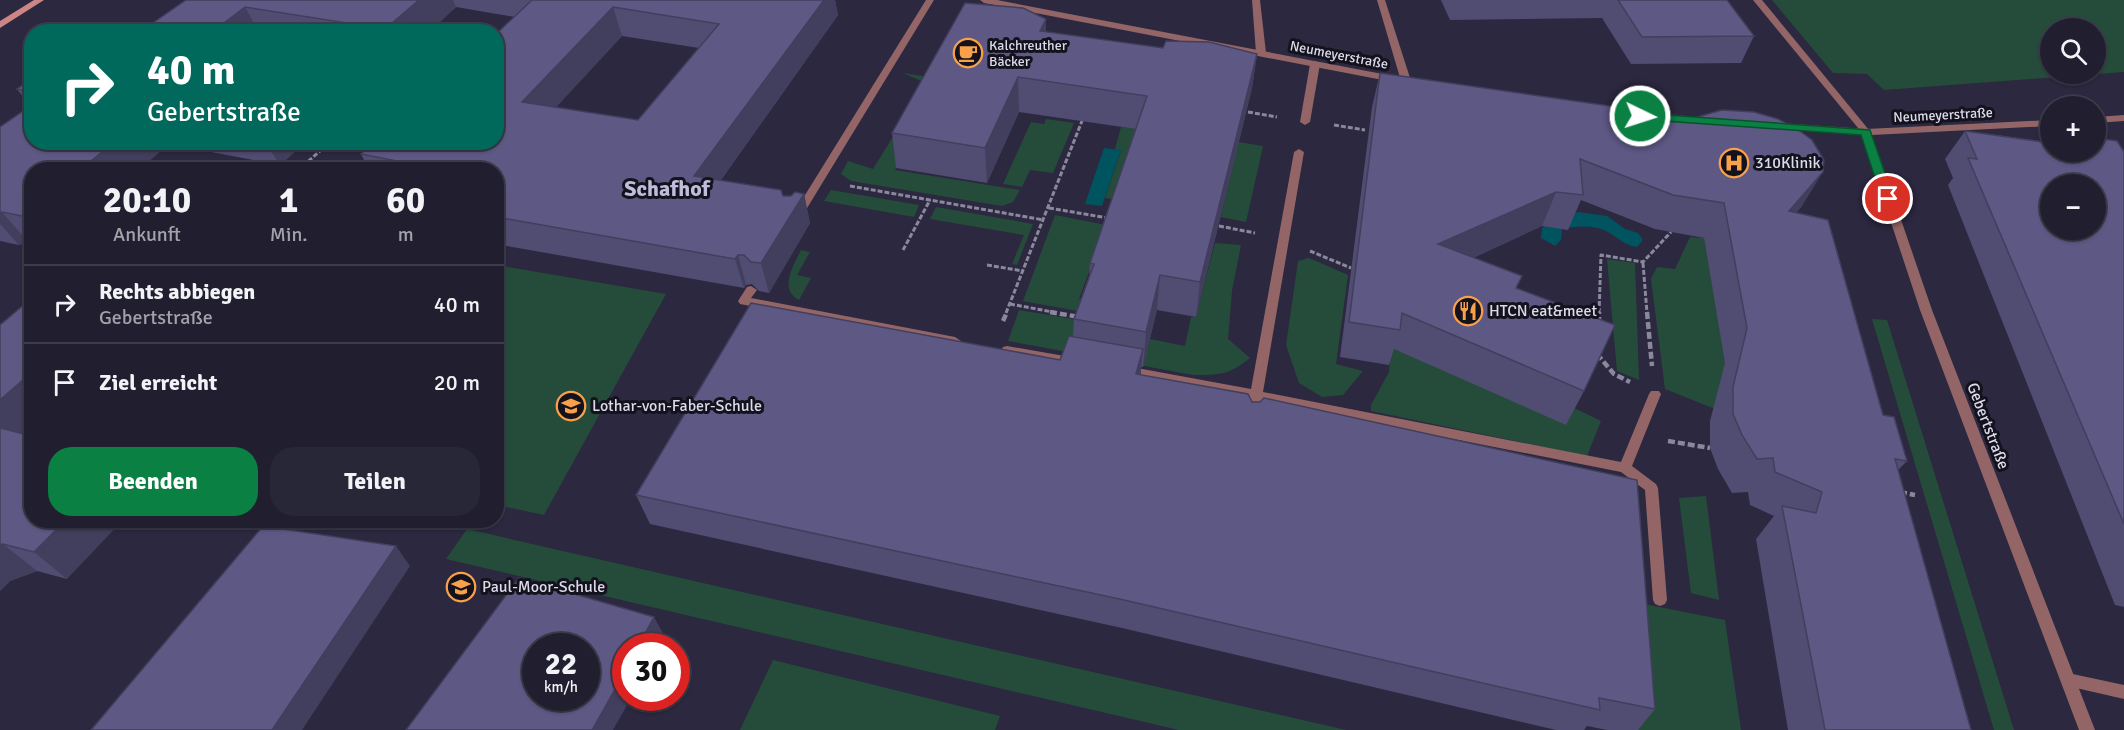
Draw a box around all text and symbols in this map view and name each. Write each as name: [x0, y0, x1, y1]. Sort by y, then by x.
map controls: [2040, 18, 2106, 240]
button: search: [2040, 18, 2106, 84]
cafe icon: Kalchreuther Bäcker: [952, 37, 984, 69]
place label: Kalchreuther Bäcker: [989, 37, 1068, 70]
street label: Neumeyerstraße: [1288, 37, 1390, 73]
text: 40 m: [147, 45, 236, 96]
icon: right: [48, 48, 126, 126]
position arrow: [1608, 84, 1672, 148]
text: Gebertstraße: [147, 96, 301, 129]
button: +: [2040, 96, 2106, 162]
street label: Neumeyerstraße: [1893, 104, 1993, 126]
hospital icon: 310Klinik: [1718, 147, 1750, 179]
place label: 310Klinik: [1755, 153, 1821, 173]
pin: [1862, 173, 1913, 224]
button: −: [2040, 174, 2106, 240]
district label: Schafhof: [624, 175, 711, 202]
text: 20:10: [103, 178, 191, 223]
text: 1: [279, 178, 298, 223]
text: 60: [386, 178, 425, 223]
icon: arrive: [1871, 182, 1904, 215]
text: Ankunft: [113, 222, 181, 247]
text: Min.: [270, 222, 308, 247]
text: m: [398, 222, 414, 247]
text: Rechts abbiegen: [99, 278, 255, 305]
icon: right: [48, 288, 81, 321]
text: 40 m: [434, 291, 480, 318]
restaurant icon: HTCN eat&meet: [1452, 295, 1484, 327]
place label: HTCN eat&meet: [1489, 301, 1598, 321]
text: Gebertstraße: [99, 305, 213, 330]
icon: arrive: [48, 366, 81, 399]
text: Ziel erreicht: [99, 369, 217, 396]
text: 20 m: [434, 369, 480, 396]
street label: Gebertstraße: [1962, 380, 2014, 472]
school or university icon: Lothar-von-Faber-Schule: [555, 390, 587, 422]
place label: Lothar-von-Faber-Schule: [592, 396, 762, 416]
button: Beenden: [48, 447, 258, 516]
button: Teilen: [270, 447, 480, 516]
school or university icon: Paul-Moor-Schule: [445, 571, 477, 603]
place label: Paul-Moor-Schule: [482, 577, 605, 597]
speed limit sign: 30: [612, 633, 690, 711]
text: 22: [545, 646, 577, 683]
text: km/h: [544, 678, 578, 696]

